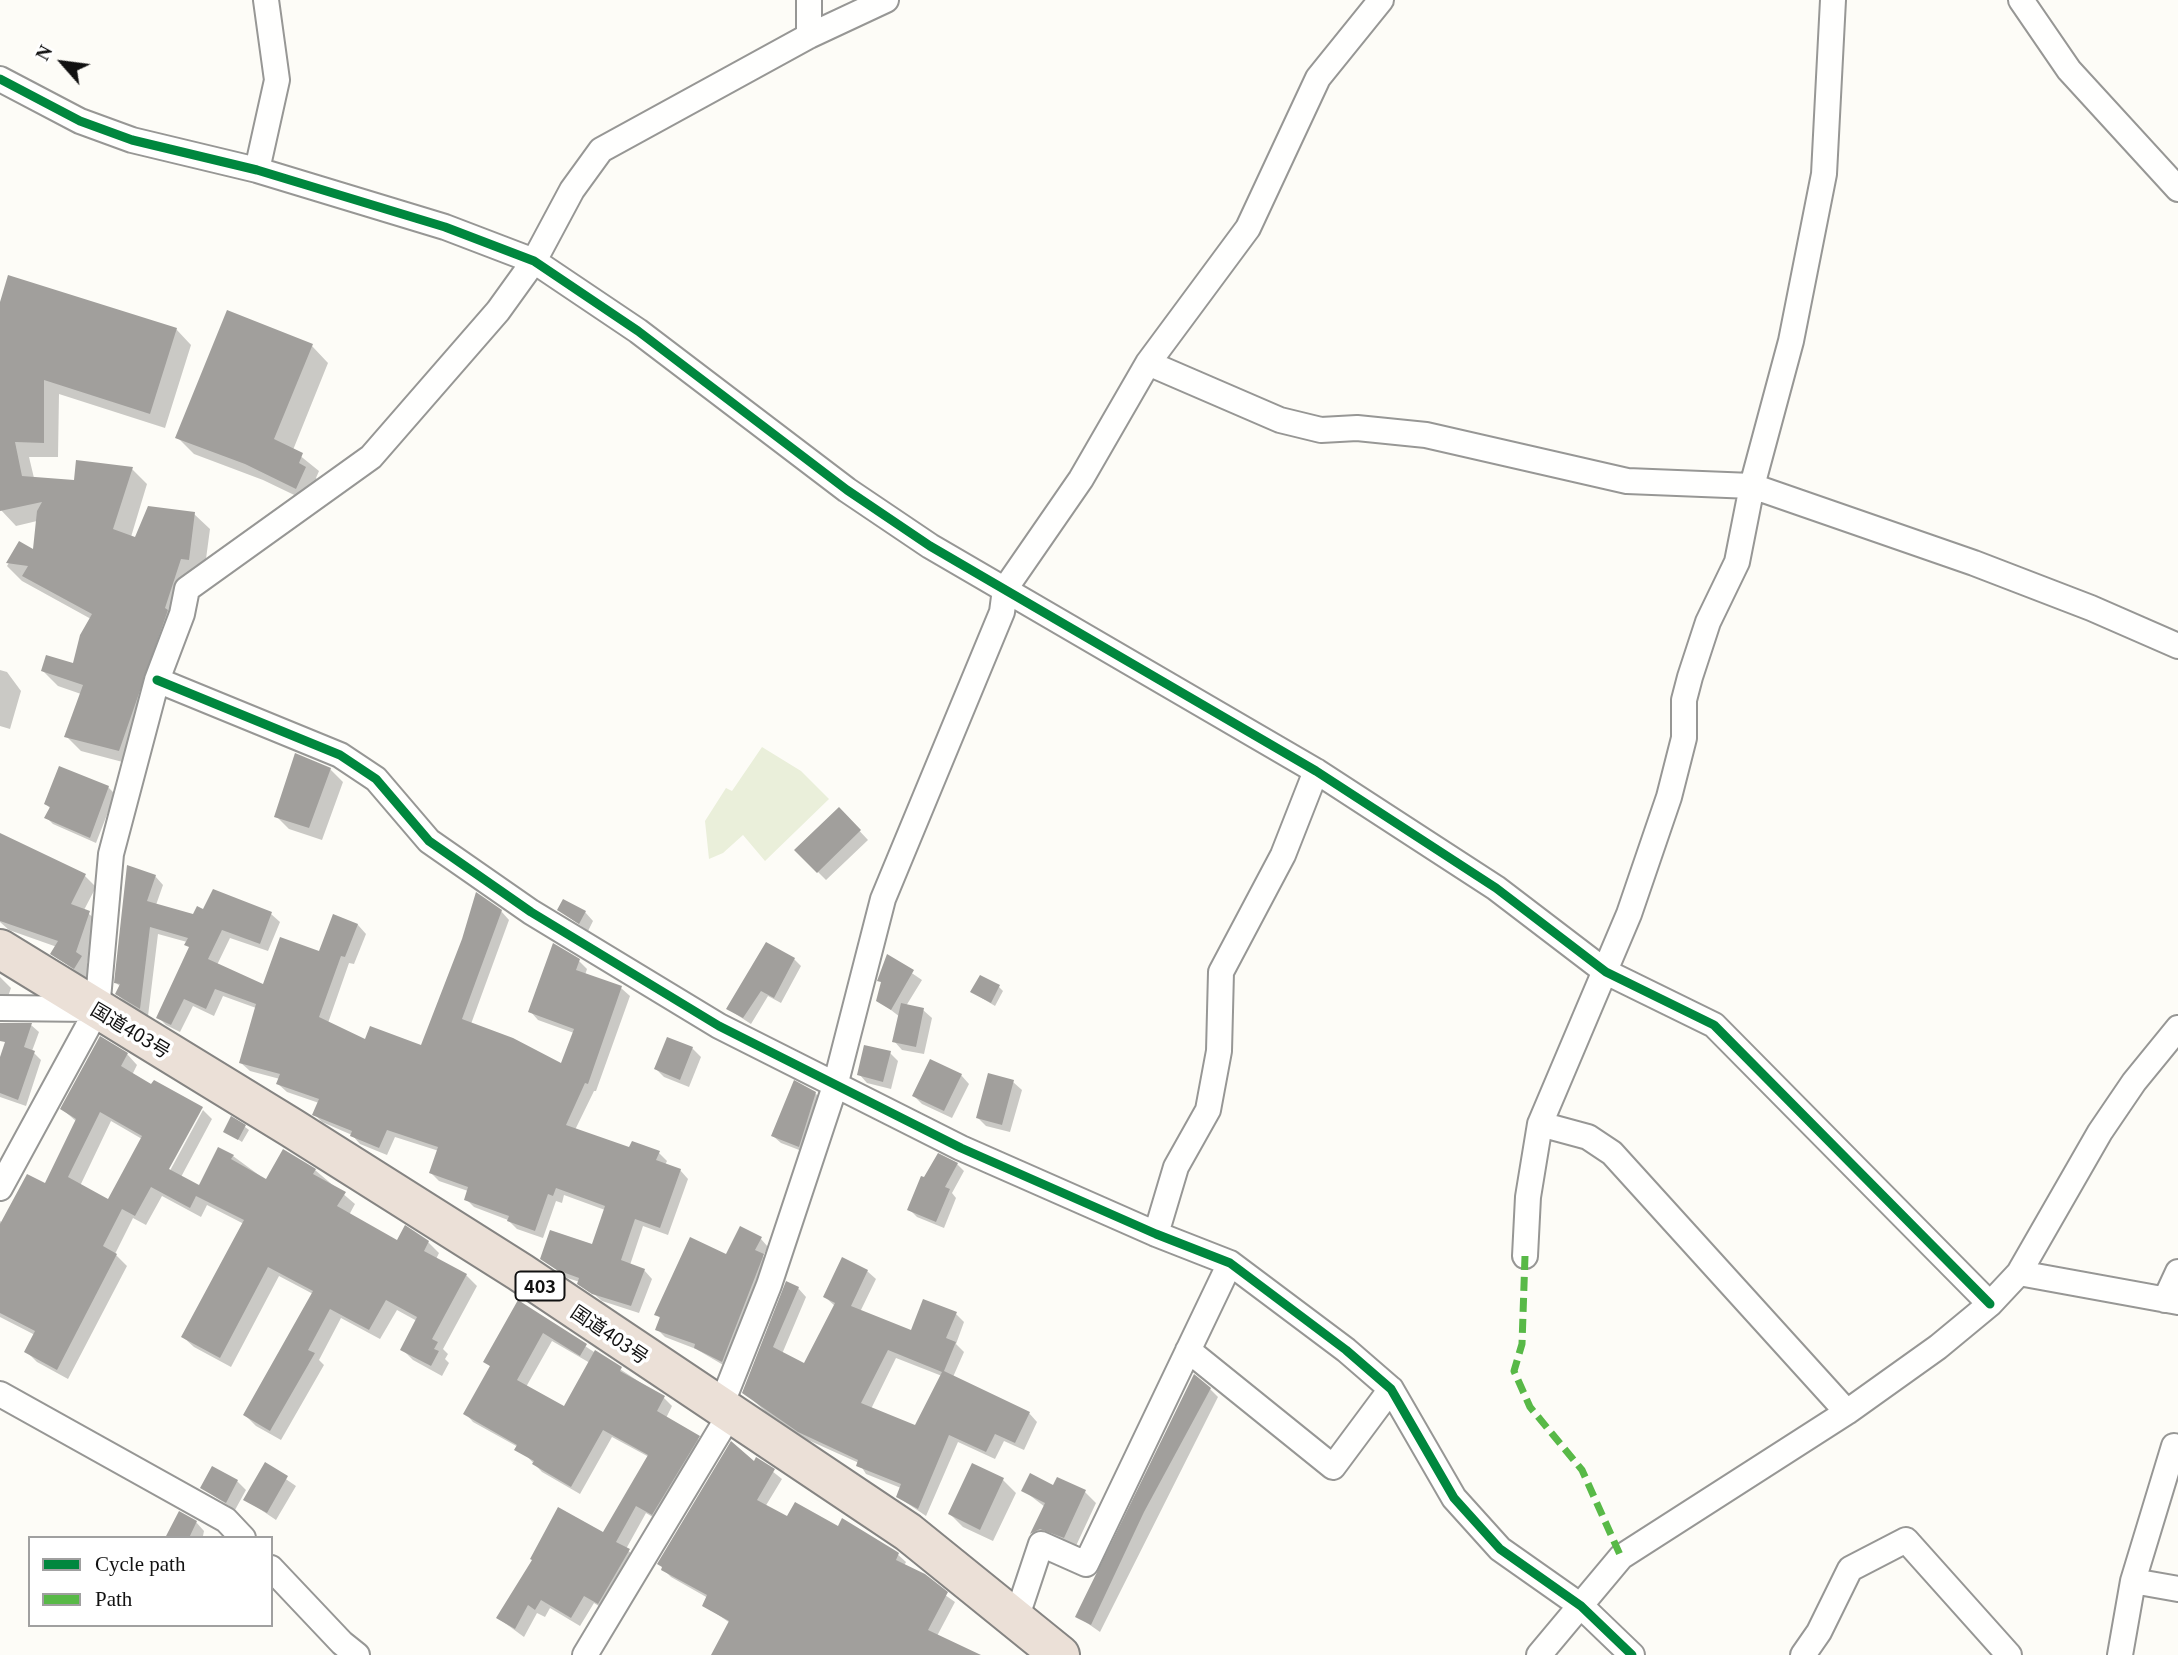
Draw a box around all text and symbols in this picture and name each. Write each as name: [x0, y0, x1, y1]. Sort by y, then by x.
north arrow: [28, 28, 98, 98]
text: N: [32, 42, 57, 64]
street label: 国道403号: [87, 997, 175, 1063]
road number: 403: [516, 1272, 564, 1301]
street label: 国道403号: [567, 1300, 653, 1368]
legend: [28, 1536, 273, 1627]
text: Cycle path: [95, 1552, 185, 1576]
text: Path: [95, 1587, 132, 1611]

